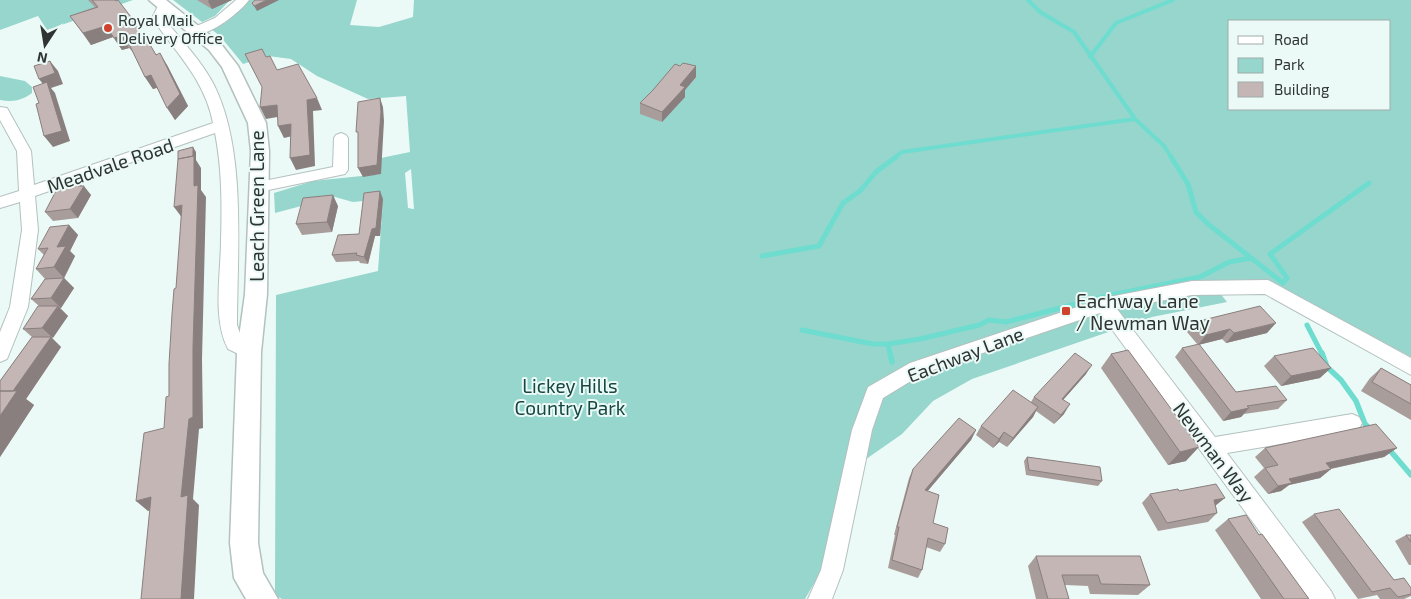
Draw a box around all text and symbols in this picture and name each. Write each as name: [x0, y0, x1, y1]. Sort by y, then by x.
place label: Royal Mail Delivery Office: [118, 10, 223, 47]
north arrow: [20, 20, 70, 70]
legend: [1228, 20, 1391, 110]
marker: Royal Mail Delivery Office: [102, 22, 114, 34]
text: Road: [1274, 30, 1309, 48]
text: N: [35, 49, 49, 68]
text: Park: [1274, 55, 1305, 73]
text: Building: [1274, 80, 1330, 98]
street label: Leach Green Lane: [245, 130, 268, 282]
street label: Meadvale Road: [44, 133, 176, 197]
place label: Eachway Lane / Newman Way: [1076, 289, 1210, 334]
marker: Eachway Lane / Newman Way: [1060, 305, 1072, 317]
street label: Eachway Lane: [904, 321, 1026, 387]
park label: Lickey Hills Country Park: [514, 374, 626, 419]
street label: Newman Way: [1169, 397, 1259, 507]

